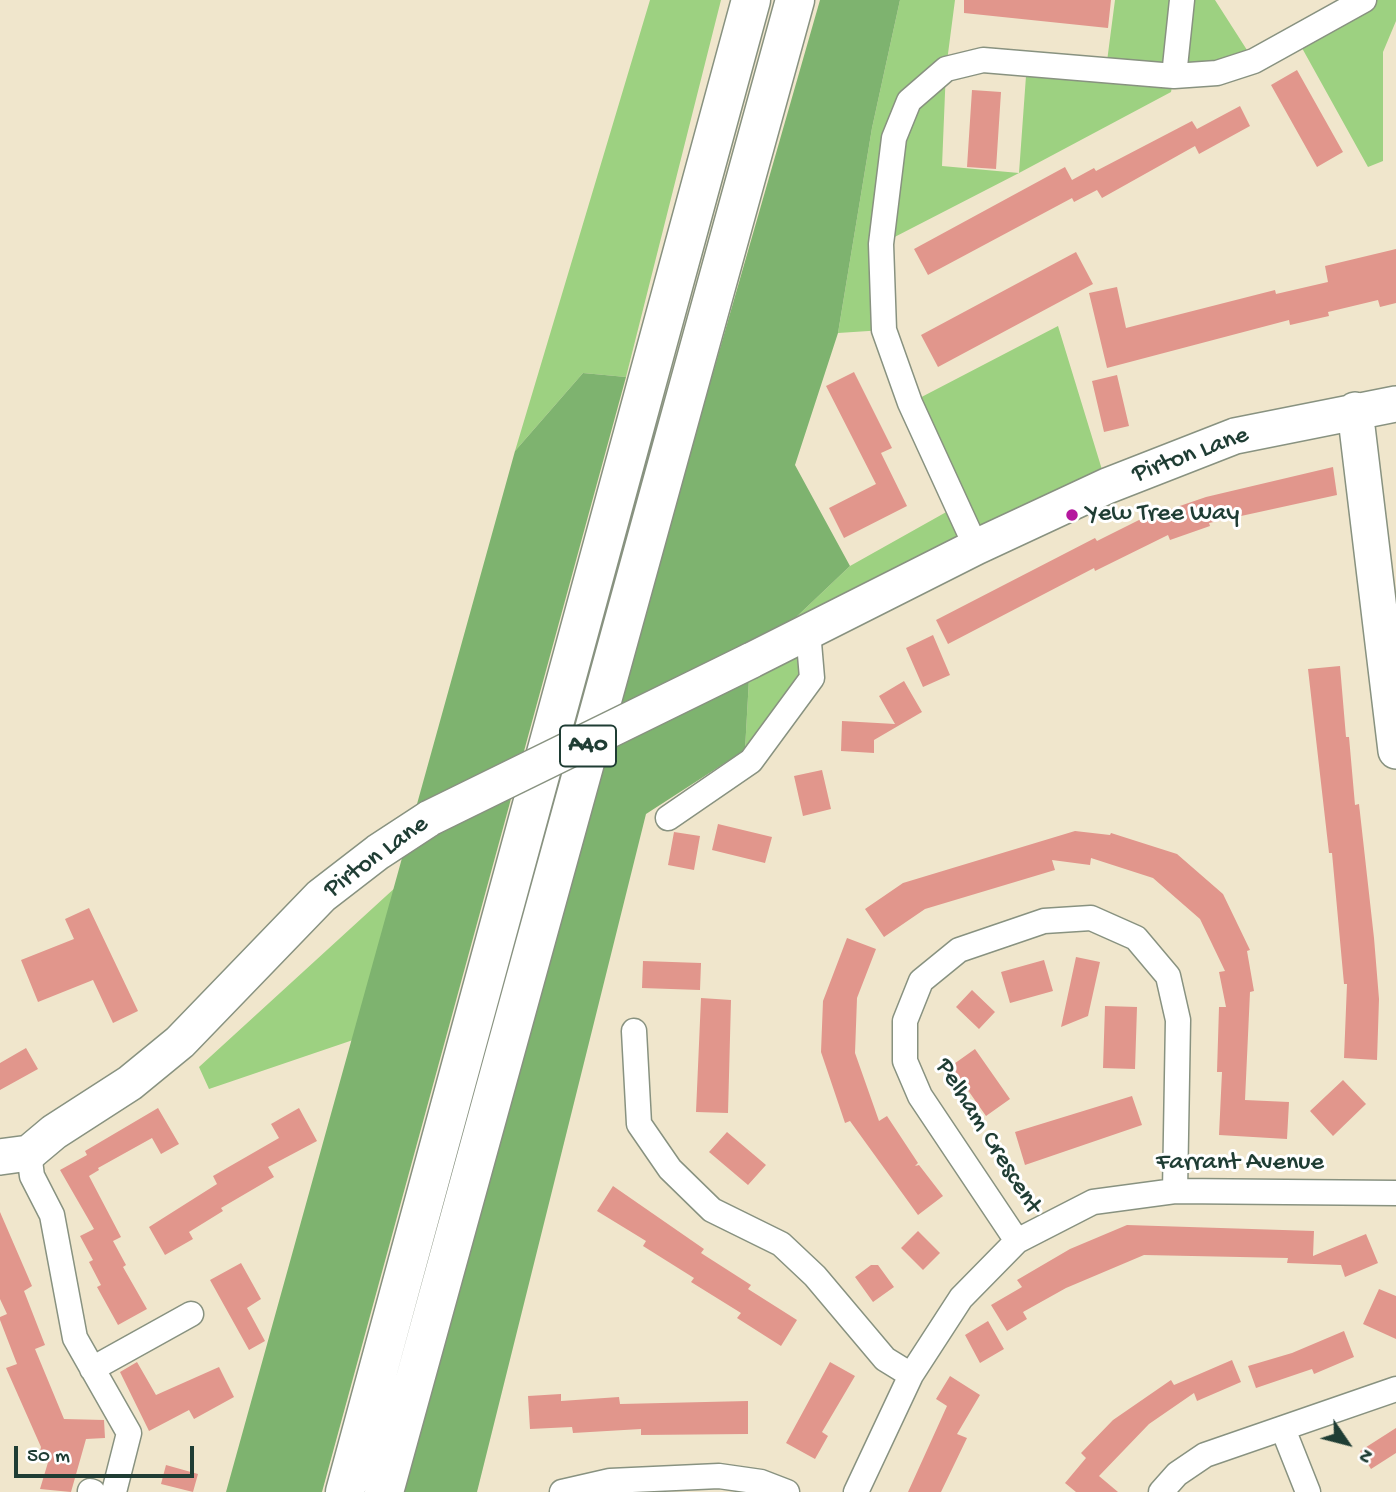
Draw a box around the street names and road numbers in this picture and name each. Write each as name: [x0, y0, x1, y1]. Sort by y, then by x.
street label: Pirton Lane: [1129, 421, 1253, 491]
road number: A40: [560, 726, 616, 766]
street label: Pirton Lane: [319, 810, 435, 906]
street label: Pelham Crescent: [927, 1053, 1047, 1221]
street label: Farrant Avenue: [1156, 1148, 1324, 1180]

